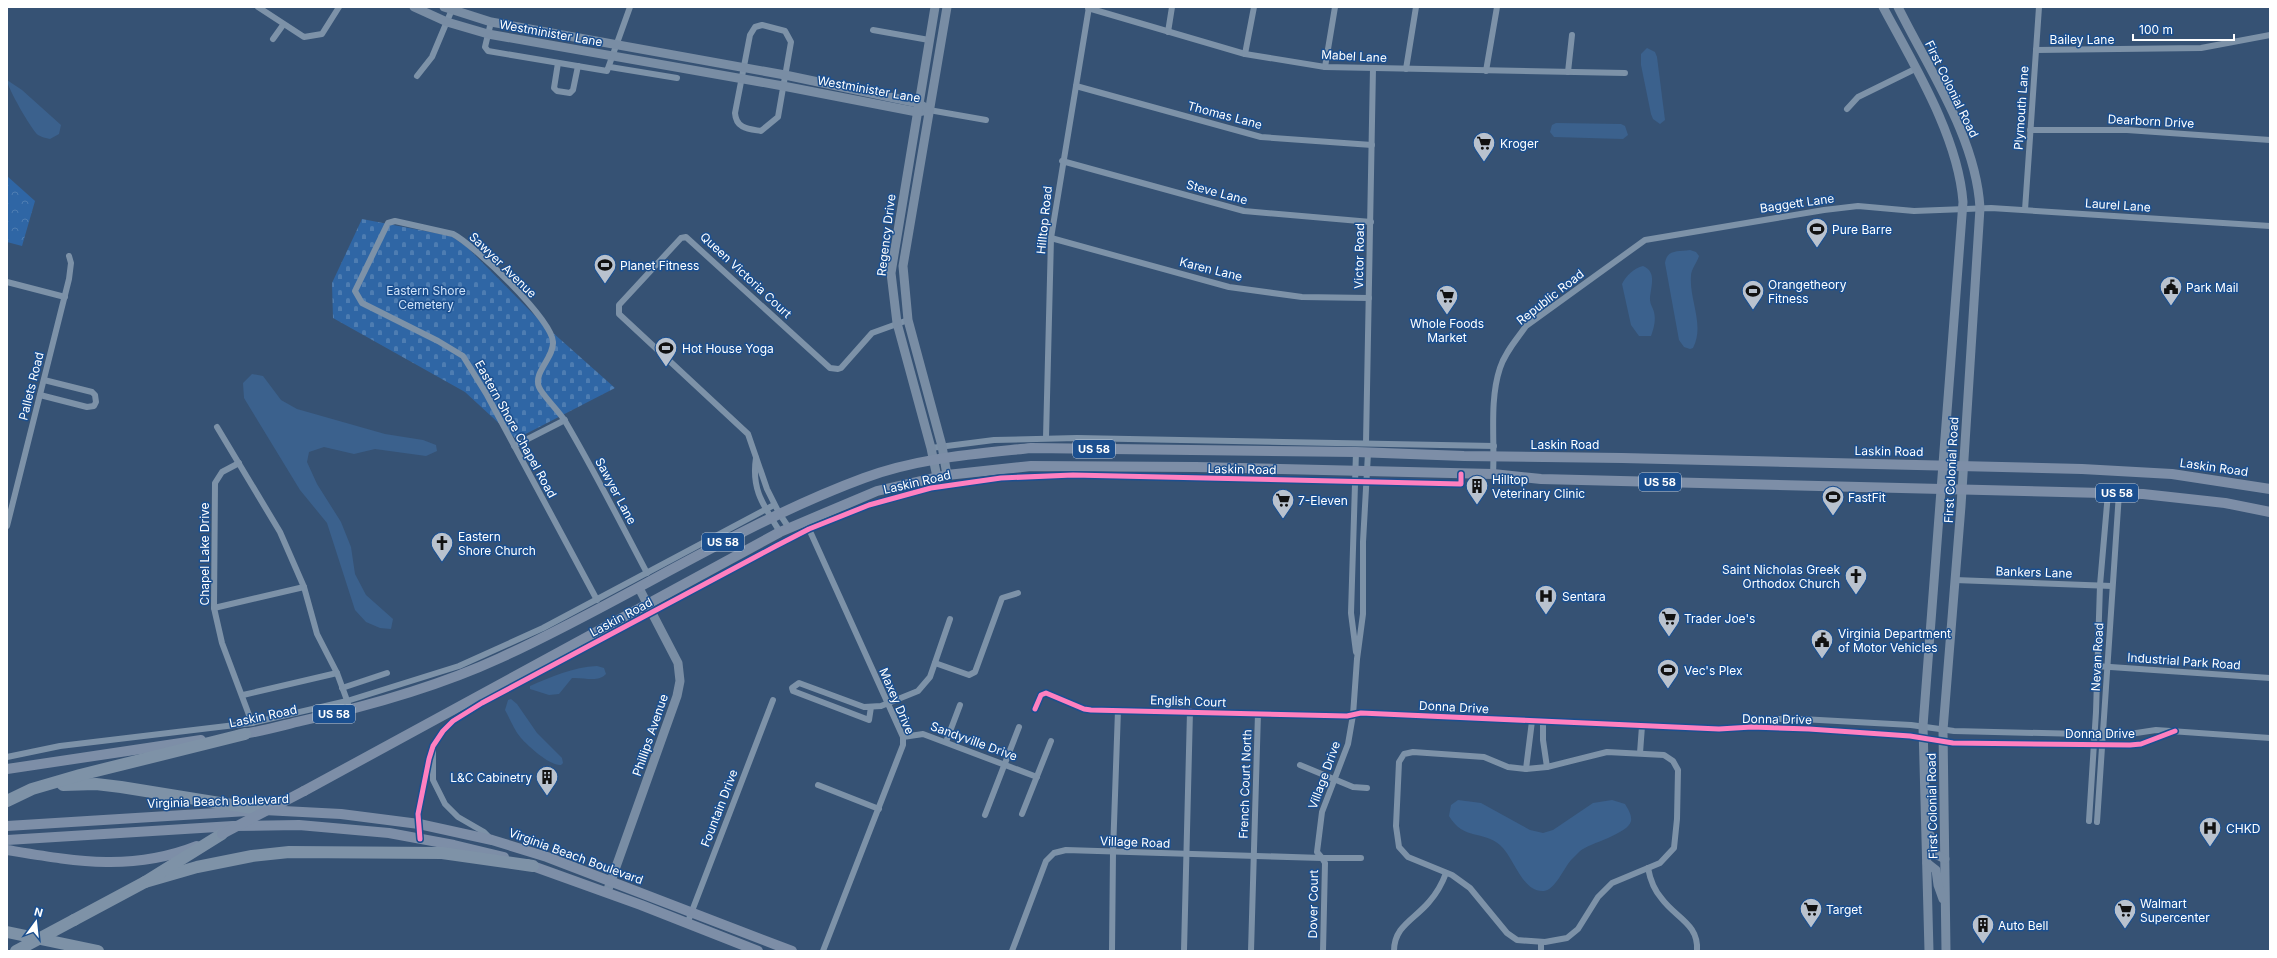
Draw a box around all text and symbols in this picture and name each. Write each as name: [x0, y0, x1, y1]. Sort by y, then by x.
scale bar: [2133, 16, 2234, 42]
street label: Westminister Lane: [498, 17, 604, 49]
text: 100 m: [2139, 22, 2173, 37]
street label: Bailey Lane: [2050, 32, 2114, 47]
street label: First Colonial Road: [1922, 38, 1982, 140]
street label: Mabel Lane: [1321, 47, 1387, 65]
street label: Plymouth Lane: [2011, 65, 2031, 151]
street label: Westminister Lane: [816, 73, 922, 105]
street label: Thomas Lane: [1186, 98, 1264, 132]
street label: Dearborn Drive: [2107, 111, 2195, 131]
supermarket icon: Kroger: [1471, 130, 1497, 163]
place label: Kroger: [1500, 136, 1539, 151]
street label: Steve Lane: [1185, 177, 1249, 207]
street label: Hilltop Road: [1033, 185, 1055, 255]
street label: Baggett Lane: [1759, 190, 1835, 216]
street label: Regency Drive: [874, 193, 898, 277]
street label: Laurel Lane: [2085, 195, 2151, 215]
sports icon: Pure Barre: [1804, 216, 1830, 249]
place label: Pure Barre: [1832, 222, 1892, 237]
street label: Victor Road: [1351, 223, 1367, 289]
street label: Sawyer Avenue: [466, 229, 540, 301]
street label: Queen Victoria Court: [697, 229, 795, 321]
sports icon: Planet Fitness: [592, 252, 618, 285]
street label: Karen Lane: [1178, 254, 1244, 284]
place label: Planet Fitness: [620, 258, 699, 273]
street label: Republic Road: [1513, 266, 1587, 328]
public building icon: Park Mail: [2158, 274, 2184, 307]
place label: Orangetheory Fitness: [1768, 277, 1847, 306]
sports icon: Orangetheory Fitness: [1740, 278, 1766, 311]
place label: Park Mail: [2186, 280, 2238, 295]
park label: Eastern Shore Cemetery: [386, 283, 466, 312]
supermarket icon: Whole Foods Market: [1434, 283, 1460, 316]
place label: Whole Foods Market: [1410, 316, 1484, 345]
sports icon: Hot House Yoga: [653, 335, 679, 368]
place label: Hot House Yoga: [682, 341, 774, 356]
street label: Pallets Road: [15, 350, 47, 422]
street label: Eastern Shore Chapel Road: [472, 358, 560, 500]
street label: First Colonial Road: [1941, 417, 1961, 523]
street label: Laskin Road: [1531, 437, 1599, 452]
road number: US 58: [1073, 440, 1115, 458]
street label: Laskin Road: [1854, 443, 1924, 459]
street label: Sawyer Lane: [592, 455, 640, 527]
street label: Laskin Road: [2179, 455, 2249, 479]
street label: Laskin Road: [1207, 461, 1277, 477]
street label: Laskin Road: [882, 467, 952, 497]
place label: Hilltop Veterinary Clinic: [1492, 472, 1585, 501]
building icon: Hilltop Veterinary Clinic: [1464, 473, 1490, 506]
road number: US 58: [1639, 473, 1681, 491]
sports icon: FastFit: [1820, 484, 1846, 517]
road number: US 58: [2096, 484, 2138, 502]
supermarket icon: 7-Eleven: [1270, 487, 1296, 520]
place label: FastFit: [1848, 490, 1886, 505]
place label: 7-Eleven: [1298, 493, 1348, 508]
street label: Chapel Lake Drive: [197, 502, 212, 606]
place label: Eastern Shore Church: [458, 529, 536, 558]
church icon: Eastern Shore Church: [429, 530, 455, 563]
road number: US 58: [702, 533, 744, 551]
place label: Saint Nicholas Greek Orthodox Church: [1722, 562, 1840, 591]
church icon: Saint Nicholas Greek Orthodox Church: [1843, 563, 1869, 596]
street label: Bankers Lane: [1995, 563, 2073, 581]
hospital icon: Sentara: [1533, 583, 1559, 616]
place label: Sentara: [1562, 589, 1606, 604]
street label: Laskin Road: [587, 594, 655, 640]
supermarket icon: Trader Joe's: [1656, 605, 1682, 638]
place label: Trader Joe's: [1684, 611, 1755, 626]
street label: Nevan Road: [2088, 622, 2106, 692]
place label: Virginia Department of Motor Vehicles: [1838, 626, 1951, 655]
public building icon: Virginia Department of Motor Vehicles: [1809, 627, 1835, 660]
street label: Industrial Park Road: [2127, 650, 2241, 672]
sports icon: Vec's Plex: [1655, 657, 1681, 690]
place label: Vec's Plex: [1684, 663, 1743, 678]
street label: Maxey Drive: [876, 666, 918, 736]
street label: Phillips Avenue: [629, 692, 671, 778]
street label: English Court: [1150, 692, 1226, 710]
street label: Donna Drive: [1419, 698, 1489, 716]
street label: Laskin Road: [228, 702, 298, 730]
road number: US 58: [313, 705, 355, 723]
street label: Donna Drive: [1742, 711, 1812, 727]
street label: Sandyville Drive: [929, 718, 1019, 764]
street label: Donna Drive: [2065, 726, 2135, 741]
street label: French Court North: [1236, 729, 1254, 839]
street label: Village Drive: [1305, 739, 1343, 811]
street label: First Colonial Road: [1924, 753, 1940, 859]
building icon: L&C Cabinetry: [534, 764, 560, 797]
street label: Fountain Drive: [697, 767, 741, 849]
place label: L&C Cabinetry: [450, 770, 532, 785]
street label: Virginia Beach Boulevard: [147, 791, 289, 811]
hospital icon: CHKD: [2197, 815, 2223, 848]
place label: CHKD: [2226, 821, 2260, 836]
street label: Virginia Beach Boulevard: [507, 825, 645, 887]
street label: Village Road: [1100, 833, 1170, 851]
street label: Dover Court: [1305, 869, 1321, 938]
supermarket icon: Target: [1798, 896, 1824, 929]
place label: Walmart Supercenter: [2140, 896, 2210, 925]
supermarket icon: Walmart Supercenter: [2112, 897, 2138, 930]
north arrow: [16, 902, 56, 942]
place label: Target: [1826, 902, 1862, 917]
text: N: [33, 904, 44, 920]
building icon: Auto Bell: [1970, 912, 1996, 945]
place label: Auto Bell: [1998, 918, 2048, 933]

